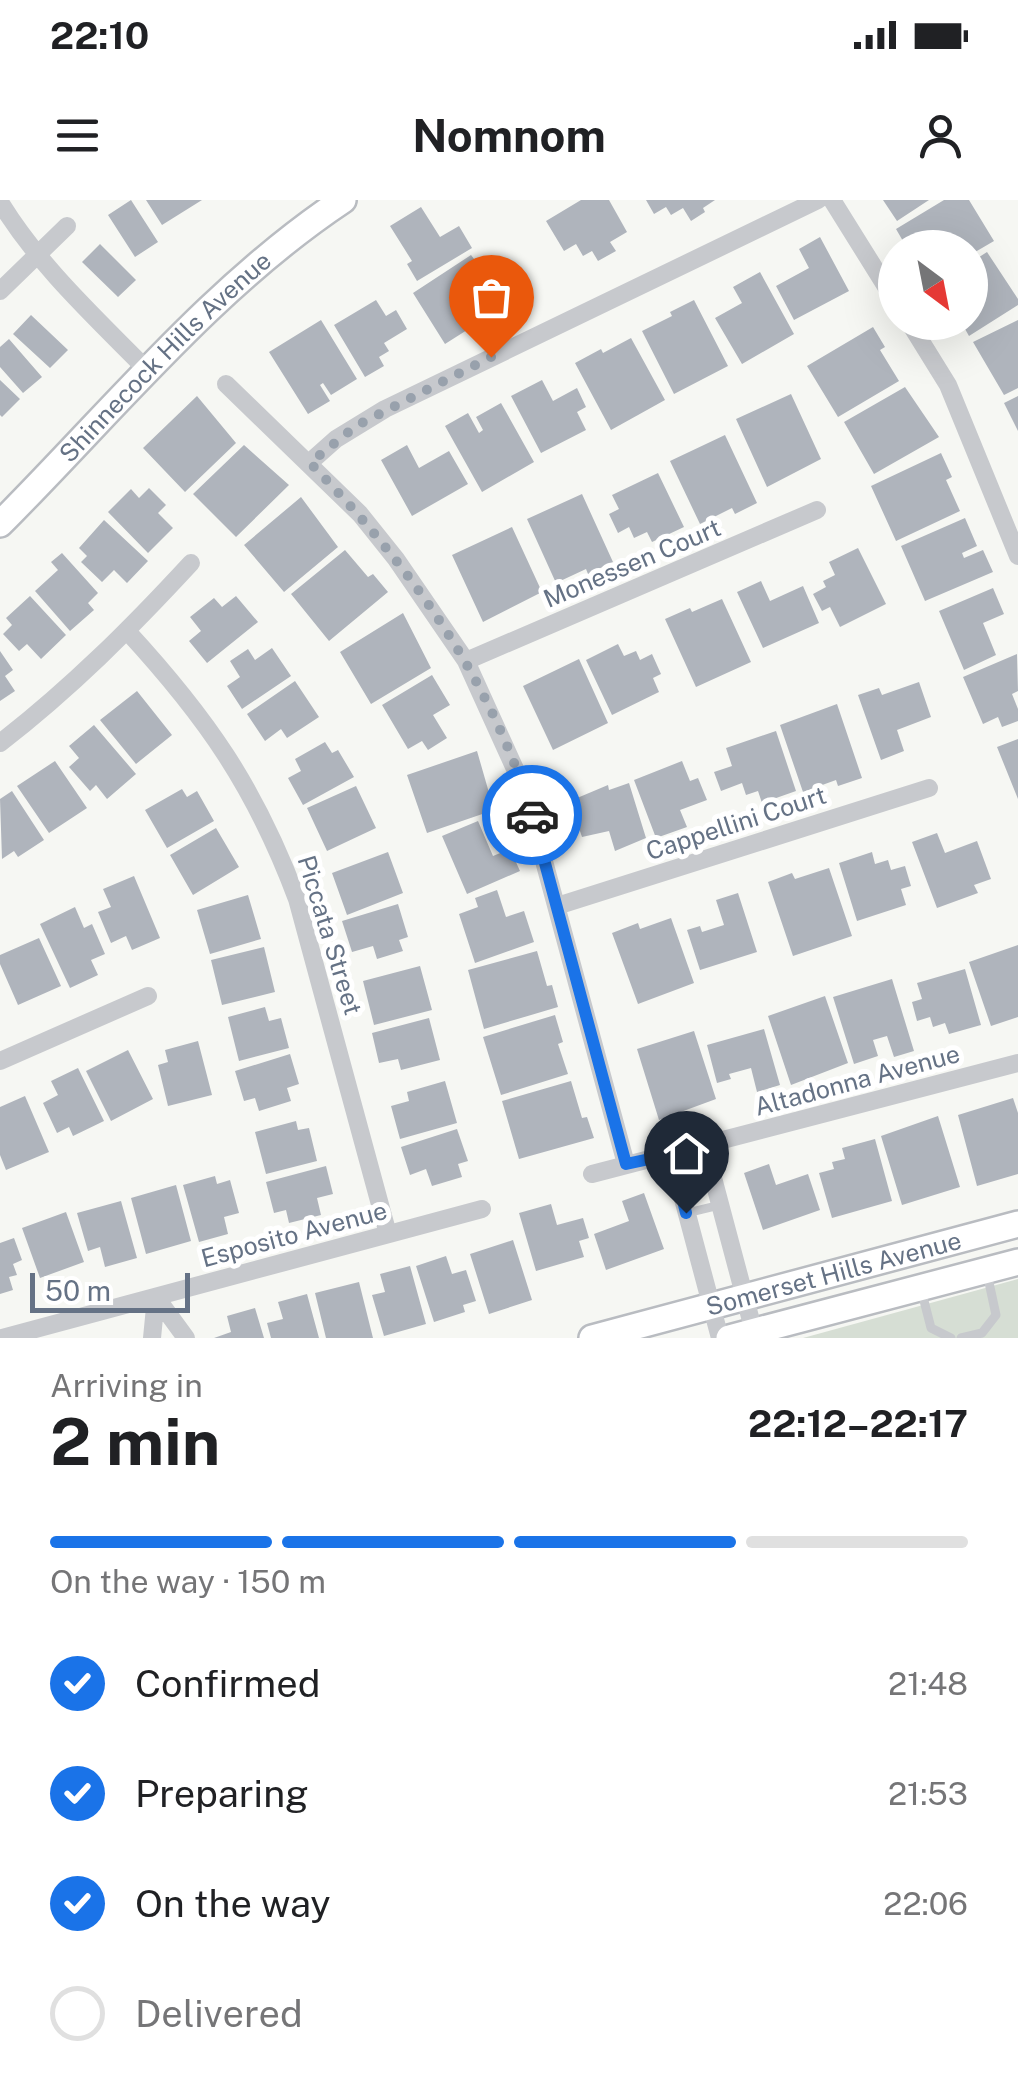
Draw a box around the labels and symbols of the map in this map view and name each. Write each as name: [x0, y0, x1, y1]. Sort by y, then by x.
north arrow: [878, 230, 988, 340]
street label: Shinnecock Hills Avenue: [53, 245, 277, 468]
pin: [449, 255, 534, 358]
street label: Monessen Court: [539, 512, 725, 614]
courier: [482, 765, 582, 865]
street label: Cappellini Court: [642, 780, 830, 866]
street label: Piccata Street: [292, 852, 368, 1018]
street label: Altadonna Avenue: [751, 1038, 963, 1122]
pin: [644, 1111, 729, 1214]
street label: Esposito Avenue: [198, 1195, 390, 1273]
street label: Somerset Hills Avenue: [703, 1225, 964, 1322]
scale bar: [30, 1268, 190, 1312]

